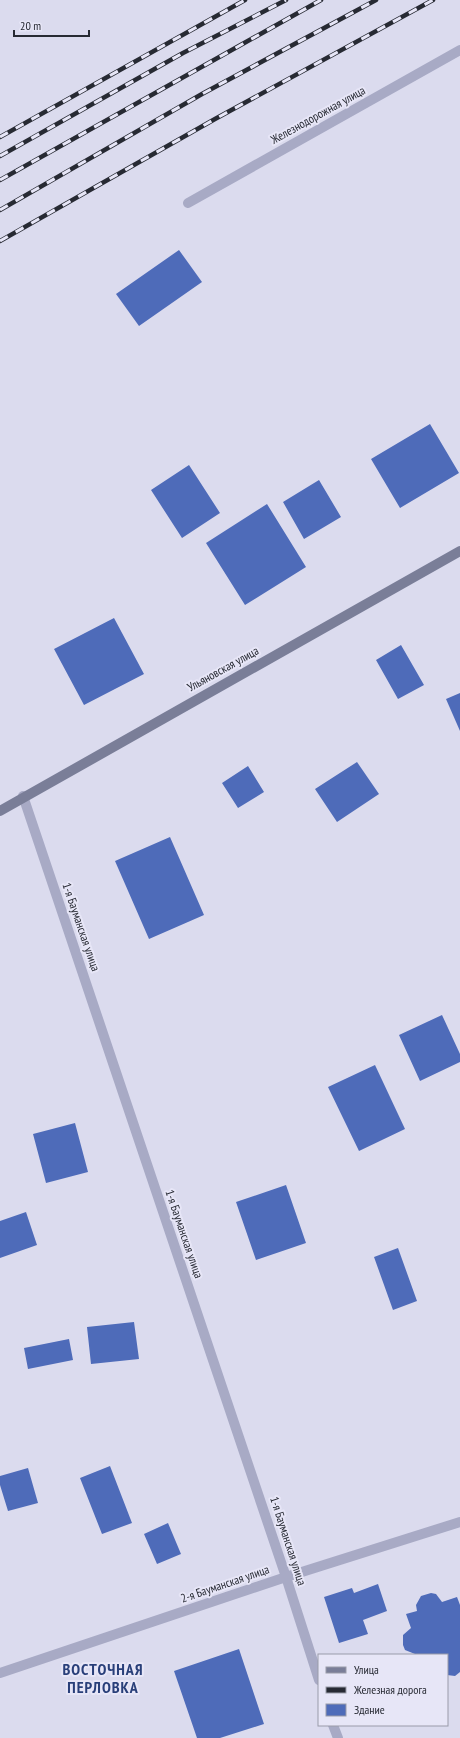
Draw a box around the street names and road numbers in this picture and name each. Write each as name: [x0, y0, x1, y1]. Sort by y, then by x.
street label: Железнодорожная улица: [267, 82, 368, 147]
street label: Ульяновская улица: [184, 643, 261, 694]
street label: 1-я Бауманская улица: [59, 881, 104, 973]
street label: 1-я Бауманская улица: [162, 1188, 207, 1280]
street label: 1-я Бауманская улица: [267, 1495, 310, 1587]
street label: 2-я Бауманская улица: [179, 1561, 271, 1606]

